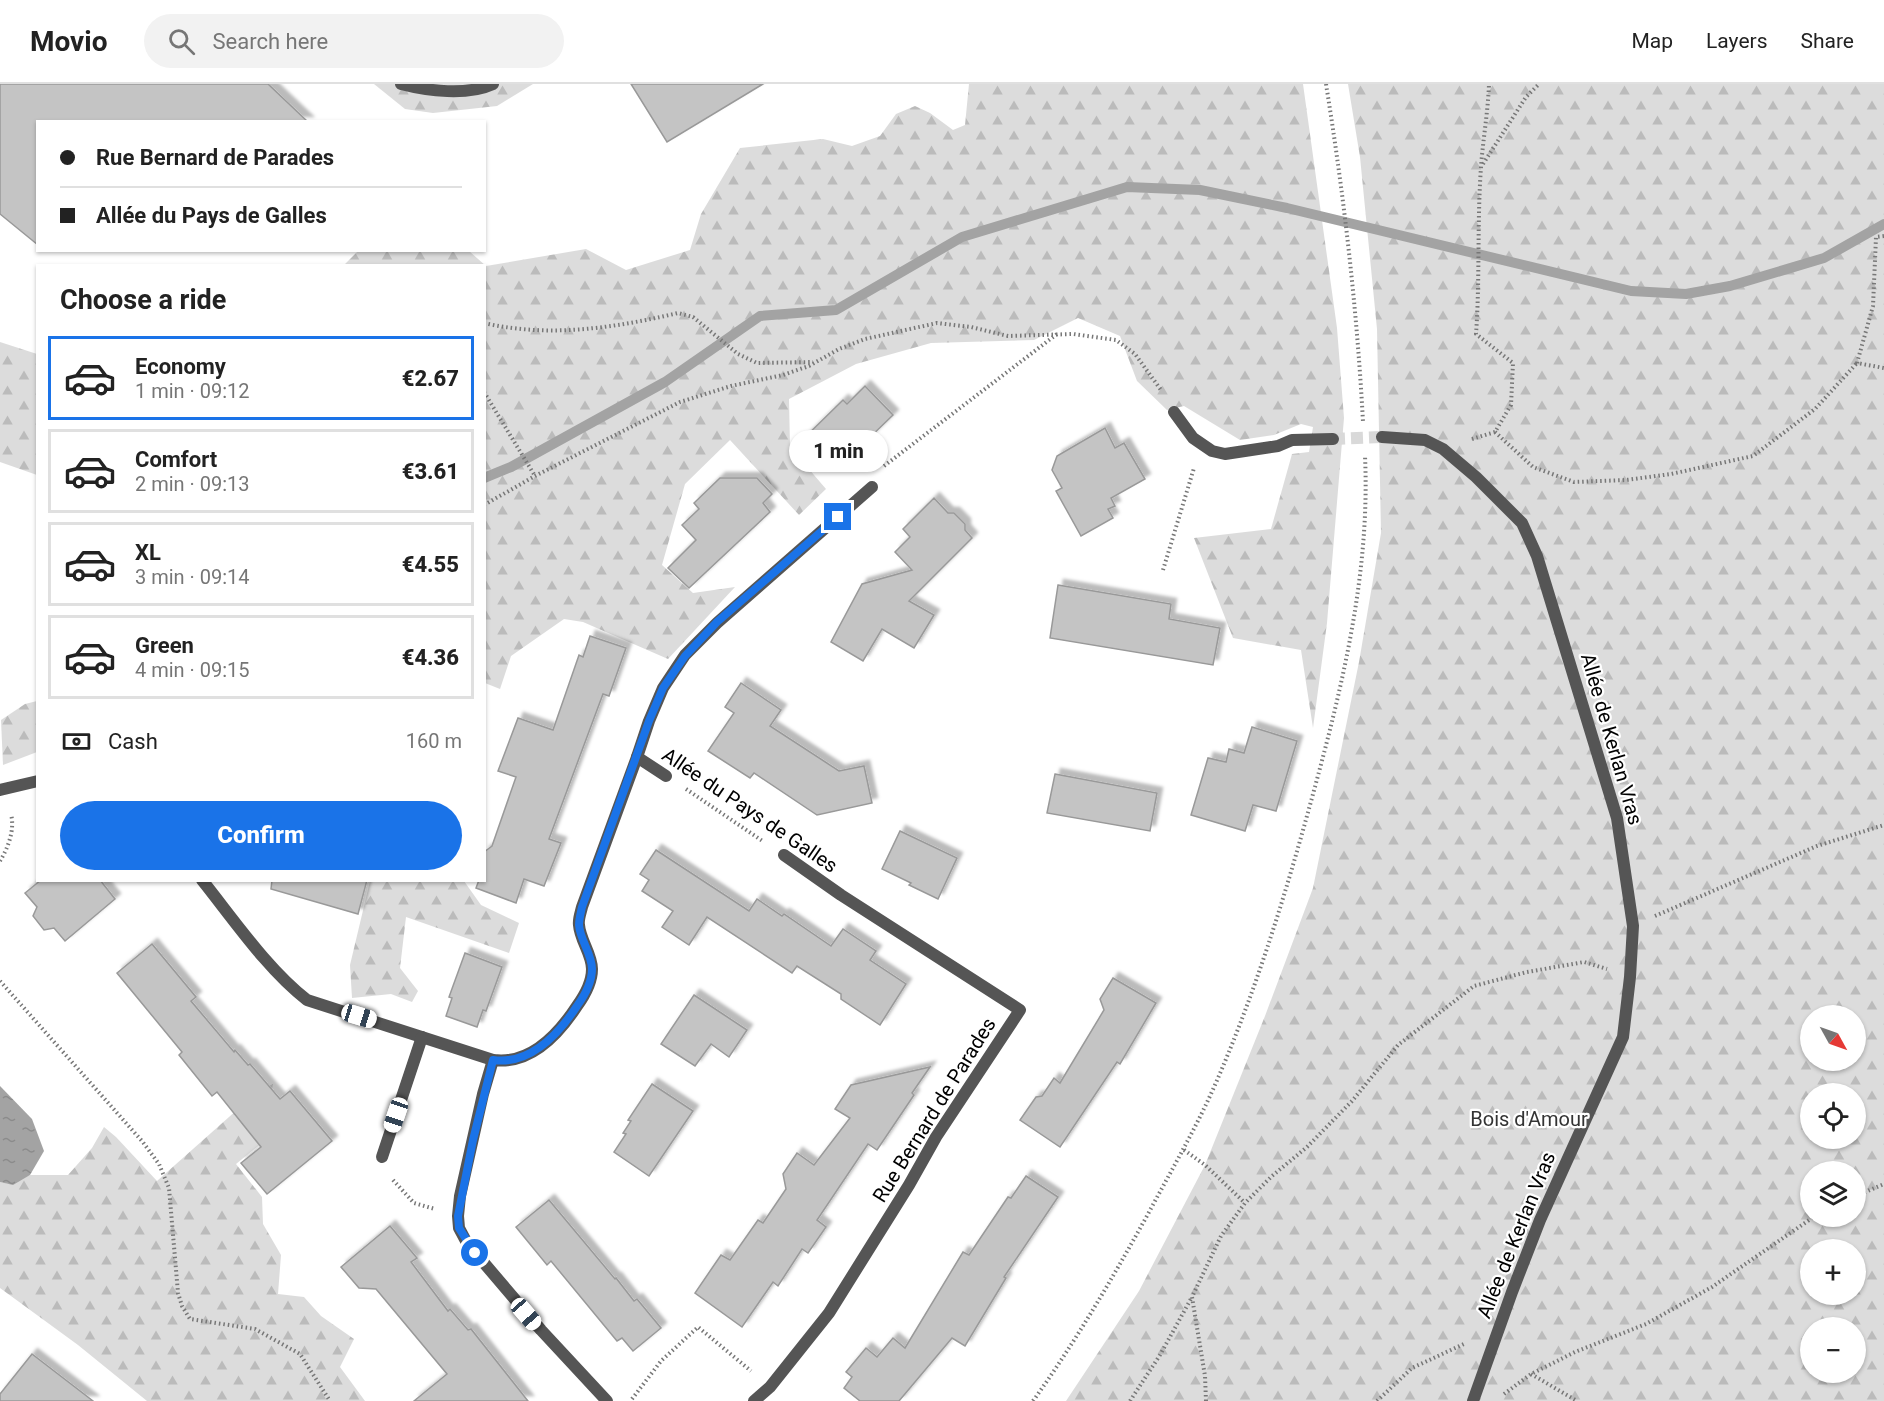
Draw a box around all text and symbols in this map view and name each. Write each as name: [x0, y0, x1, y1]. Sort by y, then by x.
search box: [144, 14, 564, 68]
text: Movio: [30, 25, 108, 58]
icon: search: [165, 25, 198, 58]
text: Search here: [213, 29, 328, 54]
text: Map: [1631, 29, 1673, 53]
text: Layers: [1706, 29, 1767, 53]
text: Share: [1800, 29, 1854, 53]
text: Rue Bernard de Parades: [96, 145, 334, 170]
text: Allée du Pays de Galles: [96, 203, 327, 228]
text: Choose a ride: [60, 284, 226, 316]
icon: car: [63, 351, 117, 405]
text: Economy: [135, 354, 226, 379]
text: €2.67: [402, 366, 459, 391]
text: 1 min · 09:12: [135, 379, 250, 403]
callout: 1 min: [788, 430, 888, 472]
text: 1 min: [813, 439, 864, 463]
icon: car: [63, 444, 117, 498]
text: Comfort: [135, 447, 217, 472]
text: €3.61: [402, 459, 459, 484]
text: 2 min · 09:13: [135, 472, 250, 496]
route end: [824, 503, 851, 530]
icon: car: [63, 537, 117, 591]
text: XL: [135, 540, 161, 565]
text: €4.55: [402, 552, 459, 577]
text: 3 min · 09:14: [135, 565, 250, 589]
icon: car: [63, 630, 117, 684]
text: Green: [135, 633, 194, 658]
text: €4.36: [402, 645, 459, 670]
street label: Allée de Kerlan Vras: [1576, 651, 1648, 827]
text: 4 min · 09:15: [135, 658, 250, 682]
icon: cash: [60, 725, 93, 758]
text: Cash: [108, 729, 158, 754]
text: 160 m: [406, 729, 462, 753]
street label: Allée du Pays de Galles: [658, 742, 842, 878]
button: Confirm: [60, 801, 462, 870]
car: [339, 1002, 379, 1030]
north arrow: [1800, 1005, 1866, 1071]
map controls: [1800, 1005, 1866, 1383]
street label: Rue Bernard de Parades: [867, 1013, 1001, 1207]
button: locate: [1800, 1083, 1866, 1149]
car: [382, 1095, 410, 1135]
park label: Bois d'Amour: [1470, 1107, 1588, 1131]
street label: Allée de Kerlan Vras: [1472, 1148, 1560, 1322]
button: layers: [1800, 1161, 1866, 1227]
route start: [461, 1239, 488, 1266]
button: +: [1800, 1239, 1866, 1305]
car: [507, 1295, 545, 1333]
button: −: [1800, 1317, 1866, 1383]

